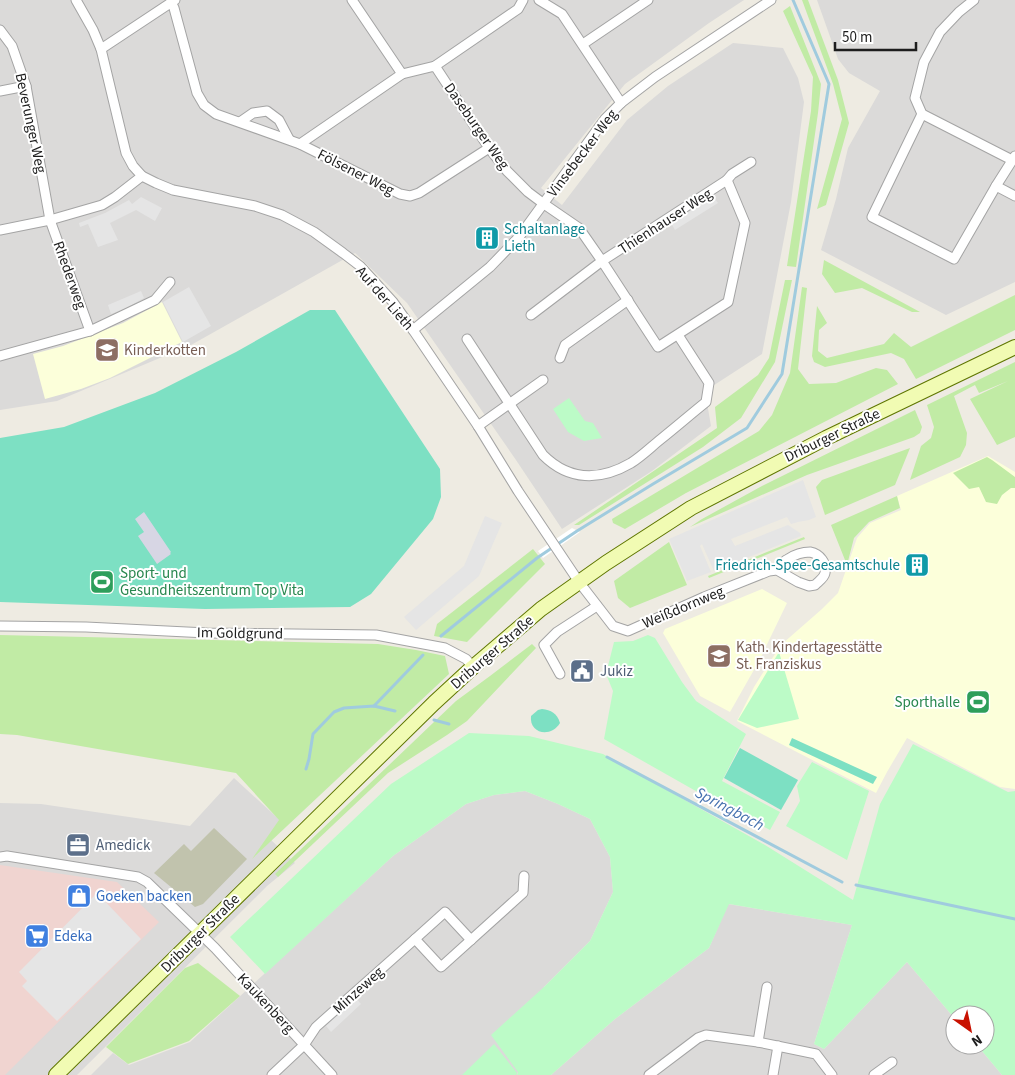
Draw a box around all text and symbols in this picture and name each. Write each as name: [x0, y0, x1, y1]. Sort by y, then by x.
scale bar: [835, 20, 916, 52]
text: 50 m: [842, 27, 872, 48]
street label: Beverunger Weg: [10, 71, 51, 176]
street label: Daseburger Weg: [439, 79, 515, 174]
street label: Vinsebecker Weg: [542, 105, 623, 202]
street label: Fölsener Weg: [314, 144, 398, 201]
street label: Thienhauser Weg: [614, 183, 717, 260]
place label: Schaltanlage Lieth: [504, 219, 585, 257]
building icon: Schaltanlage Lieth: [474, 225, 500, 251]
street label: Rhederweg: [48, 238, 92, 313]
street label: Auf der Lieth: [351, 262, 418, 335]
school or university icon: Kinderkotten: [94, 337, 120, 363]
place label: Kinderkotten: [124, 340, 206, 361]
street label: Driburger Straße: [781, 403, 883, 468]
building icon: Friedrich-Spee-Gesamtschule: [904, 552, 930, 578]
place label: Friedrich-Spee-Gesamtschule: [715, 555, 900, 576]
place label: Sport- und Gesundheitszentrum Top Vita: [120, 563, 304, 601]
sports icon: Sport- und Gesundheitszentrum Top Vita: [89, 569, 115, 595]
street label: Weißdornweg: [639, 581, 728, 634]
street label: Driburger Straße: [446, 610, 538, 694]
street label: Im Goldgrund: [197, 622, 283, 645]
place label: Kath. Kindertagesstätte St. Franziskus: [736, 637, 882, 675]
school or university icon: Kath. Kindertagesstätte St. Franziskus: [706, 643, 732, 669]
public building icon: Jukiz: [569, 658, 595, 684]
place label: Jukiz: [600, 661, 633, 682]
sports icon: Sporthalle: [965, 689, 991, 715]
place label: Sporthalle: [894, 692, 960, 713]
water label: Springbach: [691, 781, 768, 836]
office icon: Amedick: [65, 832, 91, 858]
place label: Amedick: [96, 835, 151, 856]
shop icon: Goeken backen: [66, 883, 92, 909]
place label: Goeken backen: [96, 886, 192, 907]
street label: Driburger Straße: [156, 889, 244, 977]
supermarket icon: Edeka: [24, 923, 50, 949]
place label: Edeka: [54, 926, 92, 947]
street label: Minzeweg: [328, 961, 389, 1019]
street label: Kaukenberg: [232, 969, 299, 1038]
north arrow: [945, 1005, 995, 1055]
text: N: [967, 1029, 986, 1051]

